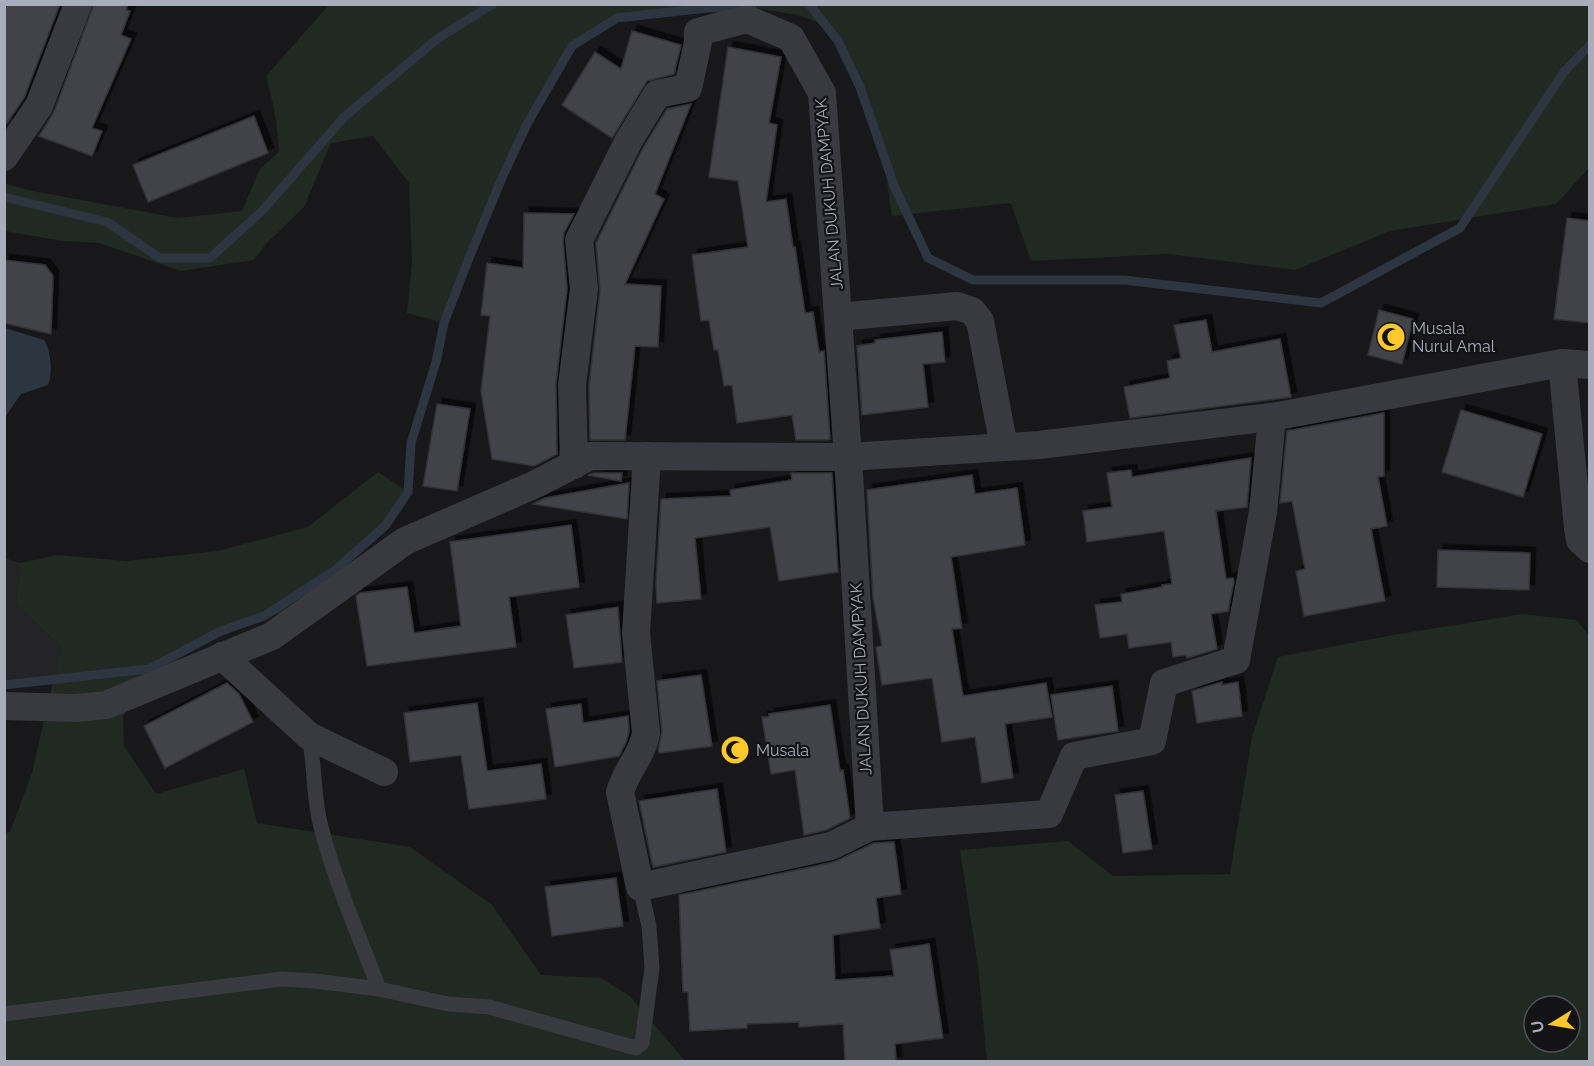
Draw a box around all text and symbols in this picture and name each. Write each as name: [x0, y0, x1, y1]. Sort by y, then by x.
street label: JALAN DUKUH DAMPYAK: [811, 97, 847, 291]
place label: Musala Nurul Amal: [1412, 319, 1496, 356]
mosque icon: Musala Nurul Amal: [1375, 321, 1407, 353]
street label: JALAN DUKUH DAMPYAK: [846, 582, 876, 776]
mosque icon: Musala: [719, 734, 751, 766]
place label: Musala: [756, 741, 809, 760]
north arrow: [1522, 994, 1582, 1054]
text: U: [1527, 1019, 1548, 1034]

